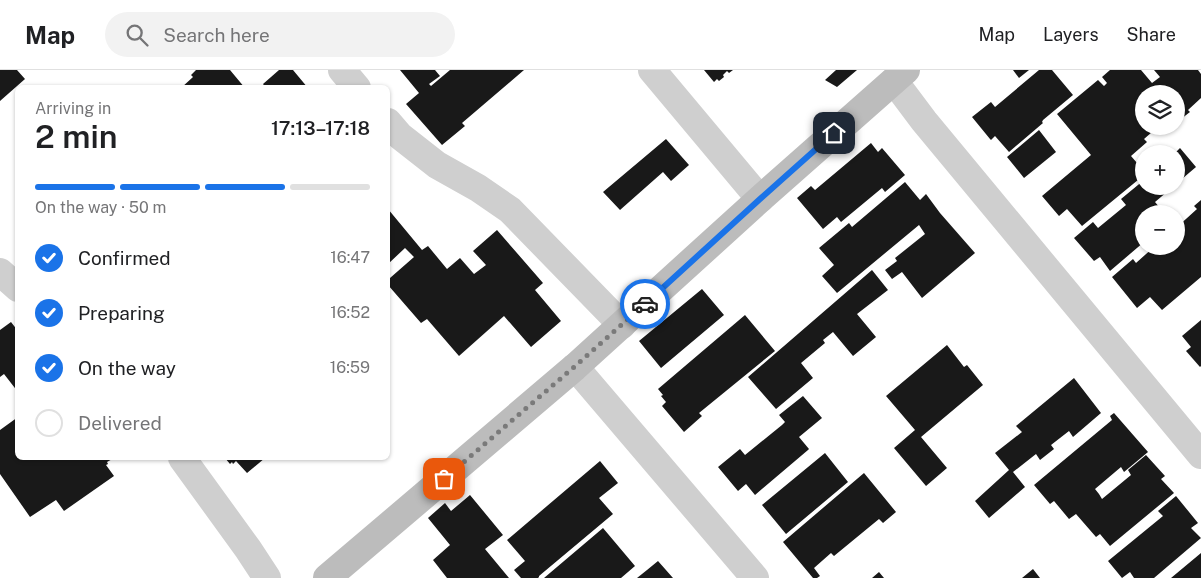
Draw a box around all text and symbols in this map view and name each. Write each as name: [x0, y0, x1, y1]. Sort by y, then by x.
search box: [105, 12, 455, 57]
text: Map: [25, 21, 75, 49]
icon: search: [123, 21, 151, 49]
text: Search here: [163, 24, 270, 46]
text: Map: [979, 24, 1015, 45]
text: Layers: [1043, 24, 1099, 45]
text: Share: [1127, 24, 1176, 45]
map controls: [1135, 85, 1185, 255]
button: layers: [1135, 85, 1185, 135]
text: Arriving in: [35, 99, 111, 118]
pin: [813, 112, 855, 154]
text: 17:13–17:18: [271, 117, 370, 139]
text: 2 min: [35, 118, 118, 155]
icon: home: [820, 119, 848, 147]
button: +: [1135, 145, 1185, 195]
text: On the way · 50 m: [35, 198, 166, 217]
button: −: [1135, 205, 1185, 255]
icon: check: [35, 244, 63, 272]
text: Confirmed: [78, 247, 171, 269]
text: 16:47: [330, 248, 370, 267]
courier: [620, 279, 670, 329]
icon: car: [631, 290, 659, 318]
icon: check: [35, 299, 63, 327]
text: Preparing: [78, 302, 165, 324]
text: 16:52: [330, 303, 370, 322]
icon: check: [35, 354, 63, 382]
text: On the way: [78, 357, 176, 379]
text: 16:59: [330, 358, 370, 377]
text: Delivered: [78, 412, 162, 434]
pin: [423, 458, 465, 500]
icon: bag: [430, 465, 458, 493]

